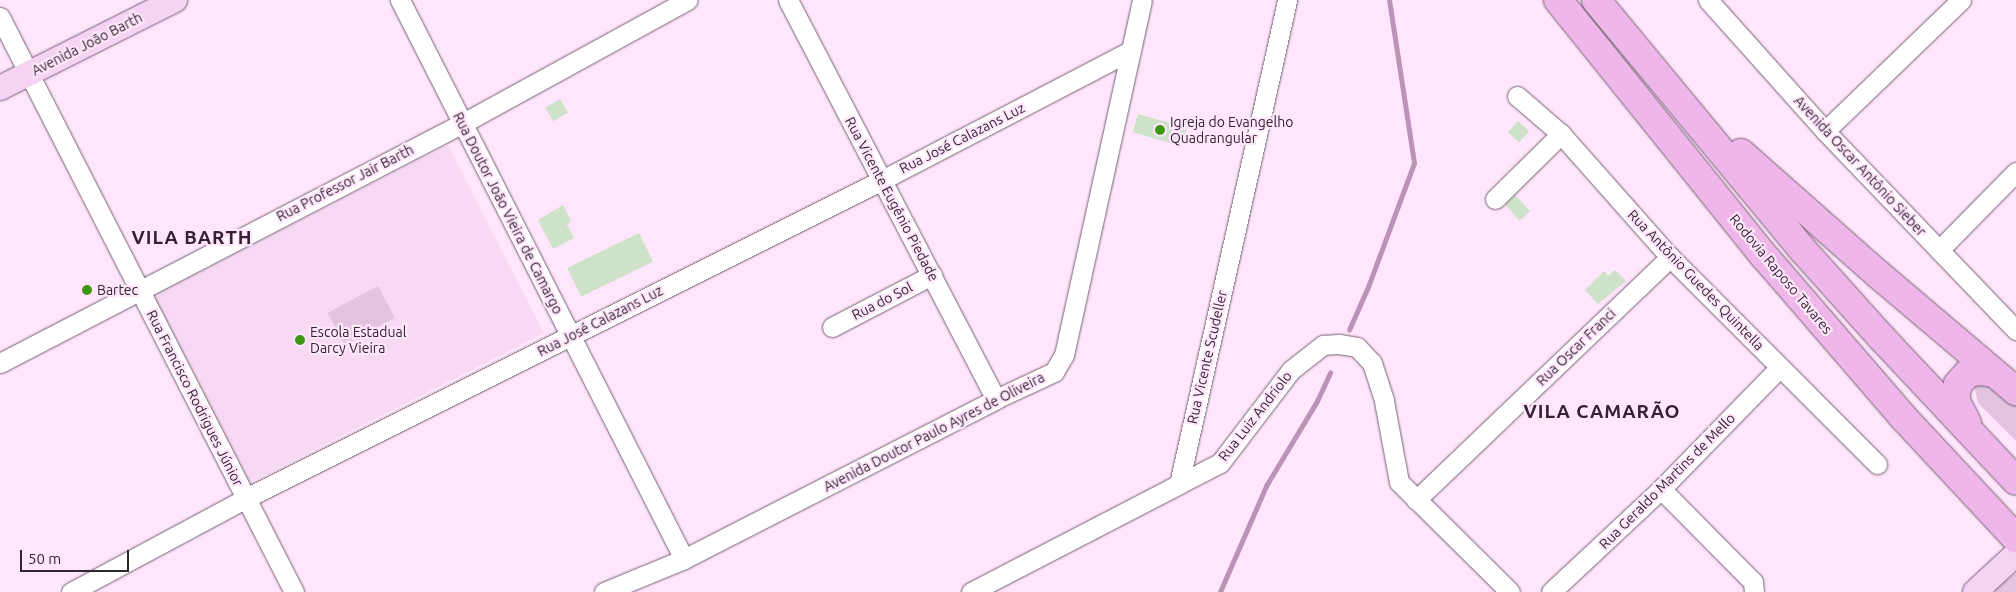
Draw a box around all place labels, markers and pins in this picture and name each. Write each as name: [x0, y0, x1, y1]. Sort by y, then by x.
place label: Igreja do Evangelho Quadrangular: [1170, 114, 1293, 146]
marker: Igreja do Evangelho Quadrangular: [1154, 124, 1166, 136]
place label: Bartec: [97, 282, 138, 298]
marker: Bartec: [81, 284, 93, 296]
place label: Escola Estadual Darcy Vieira: [310, 324, 406, 357]
marker: Escola Estadual Darcy Vieira: [294, 334, 306, 346]

